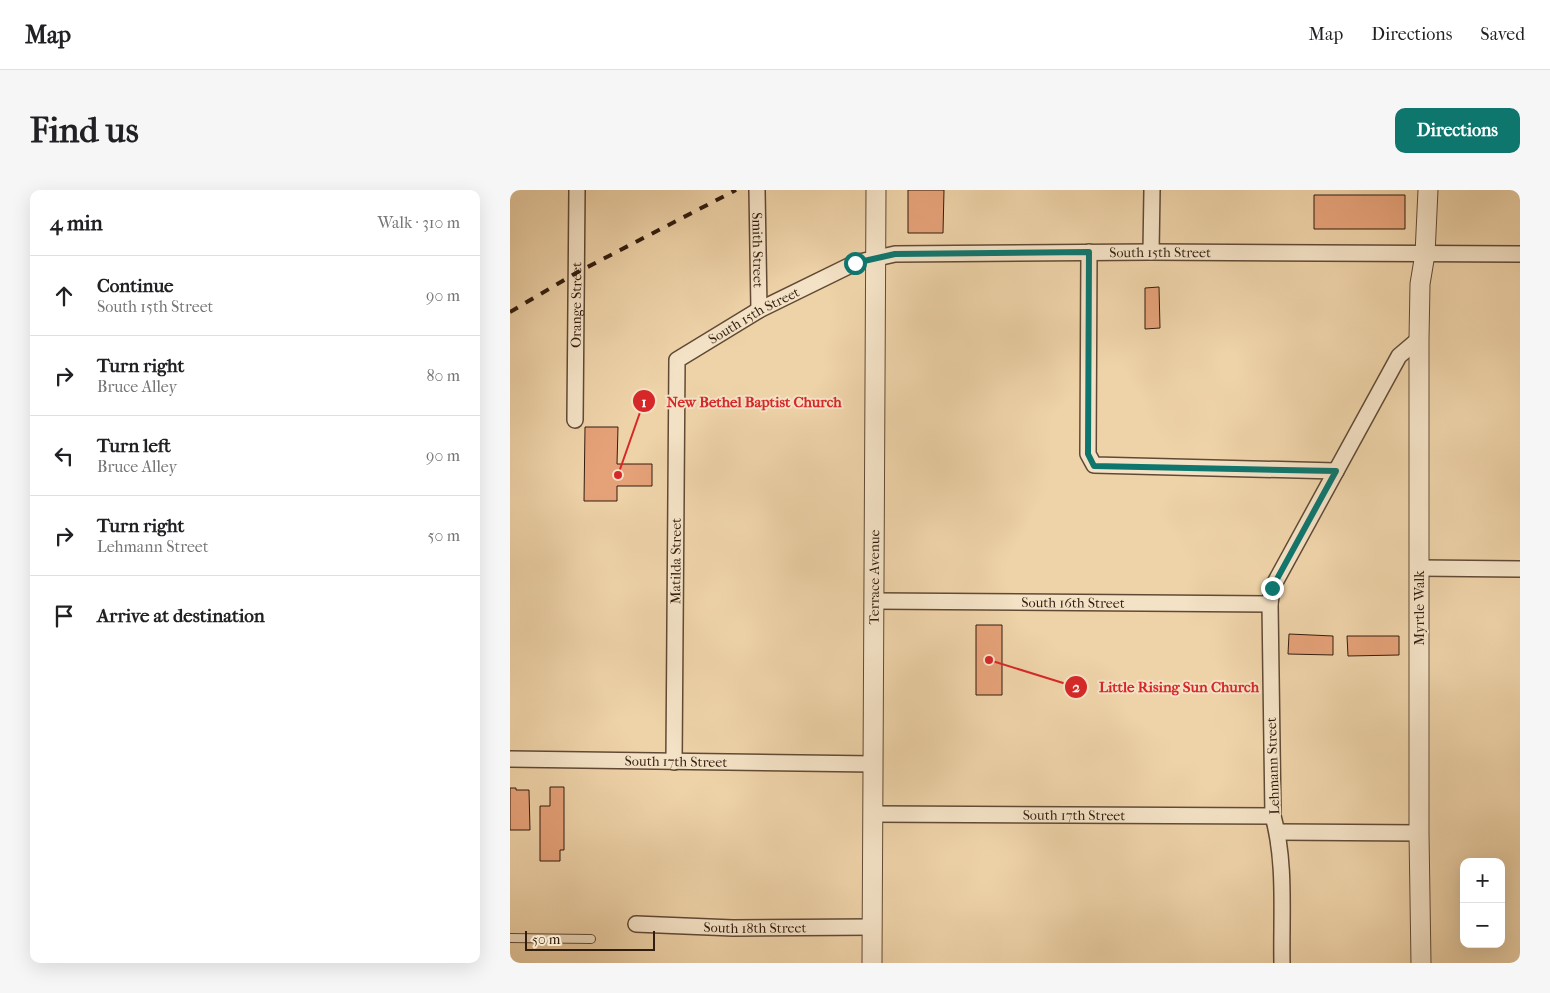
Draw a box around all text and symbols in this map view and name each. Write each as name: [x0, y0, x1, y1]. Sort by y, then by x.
text: Map: [25, 21, 71, 49]
text: Map: [1309, 24, 1343, 45]
text: Directions: [1371, 24, 1452, 45]
text: Saved: [1480, 24, 1525, 45]
button: Directions: [1395, 108, 1520, 153]
text: Find us: [30, 110, 139, 151]
text: 4 min: [50, 211, 103, 235]
street label: Smith Street: [749, 212, 767, 288]
text: Walk · 310 m: [377, 213, 460, 232]
street label: South 15th Street: [1109, 243, 1211, 261]
route start: [844, 252, 867, 275]
street label: Orange Street: [567, 262, 585, 348]
text: Continue: [97, 275, 173, 297]
icon: ahead: [50, 282, 78, 310]
street label: South 15th Street: [705, 283, 802, 347]
text: 90 m: [426, 286, 460, 305]
text: South 15th Street: [97, 297, 213, 316]
text: Turn right: [97, 355, 184, 377]
icon: right: [50, 362, 78, 390]
text: 80 m: [426, 366, 460, 385]
text: Bruce Alley: [97, 377, 177, 396]
callout: New Bethel Baptist Church: [631, 386, 851, 416]
text: 1: [641, 393, 647, 411]
text: New Bethel Baptist Church: [666, 393, 842, 411]
text: Turn left: [97, 435, 171, 457]
icon: left: [50, 442, 78, 470]
text: 90 m: [426, 446, 460, 465]
text: Bruce Alley: [97, 457, 177, 476]
text: Turn right: [97, 515, 184, 537]
street label: Matilda Street: [667, 518, 684, 604]
icon: right: [50, 522, 78, 550]
text: 50 m: [428, 526, 460, 545]
street label: Terrace Avenue: [865, 529, 883, 625]
text: Lehmann Street: [97, 537, 209, 556]
street label: Myrtle Walk: [1411, 570, 1428, 646]
route end: [1261, 577, 1284, 600]
street label: South 16th Street: [1021, 594, 1125, 611]
icon: arrive: [50, 602, 78, 630]
text: Arrive at destination: [97, 605, 265, 627]
callout: Little Rising Sun Church: [1064, 672, 1269, 702]
text: 2: [1072, 678, 1080, 696]
text: Little Rising Sun Church: [1099, 678, 1260, 696]
street label: Lehmann Street: [1263, 717, 1283, 815]
street label: South 17th Street: [625, 752, 727, 770]
street label: South 17th Street: [1023, 806, 1125, 824]
map controls: [1460, 858, 1505, 948]
button: +: [1460, 858, 1505, 903]
button: −: [1460, 903, 1505, 948]
street label: South 18th Street: [703, 918, 806, 937]
scale bar: [525, 928, 655, 951]
text: 50 m: [532, 931, 560, 948]

